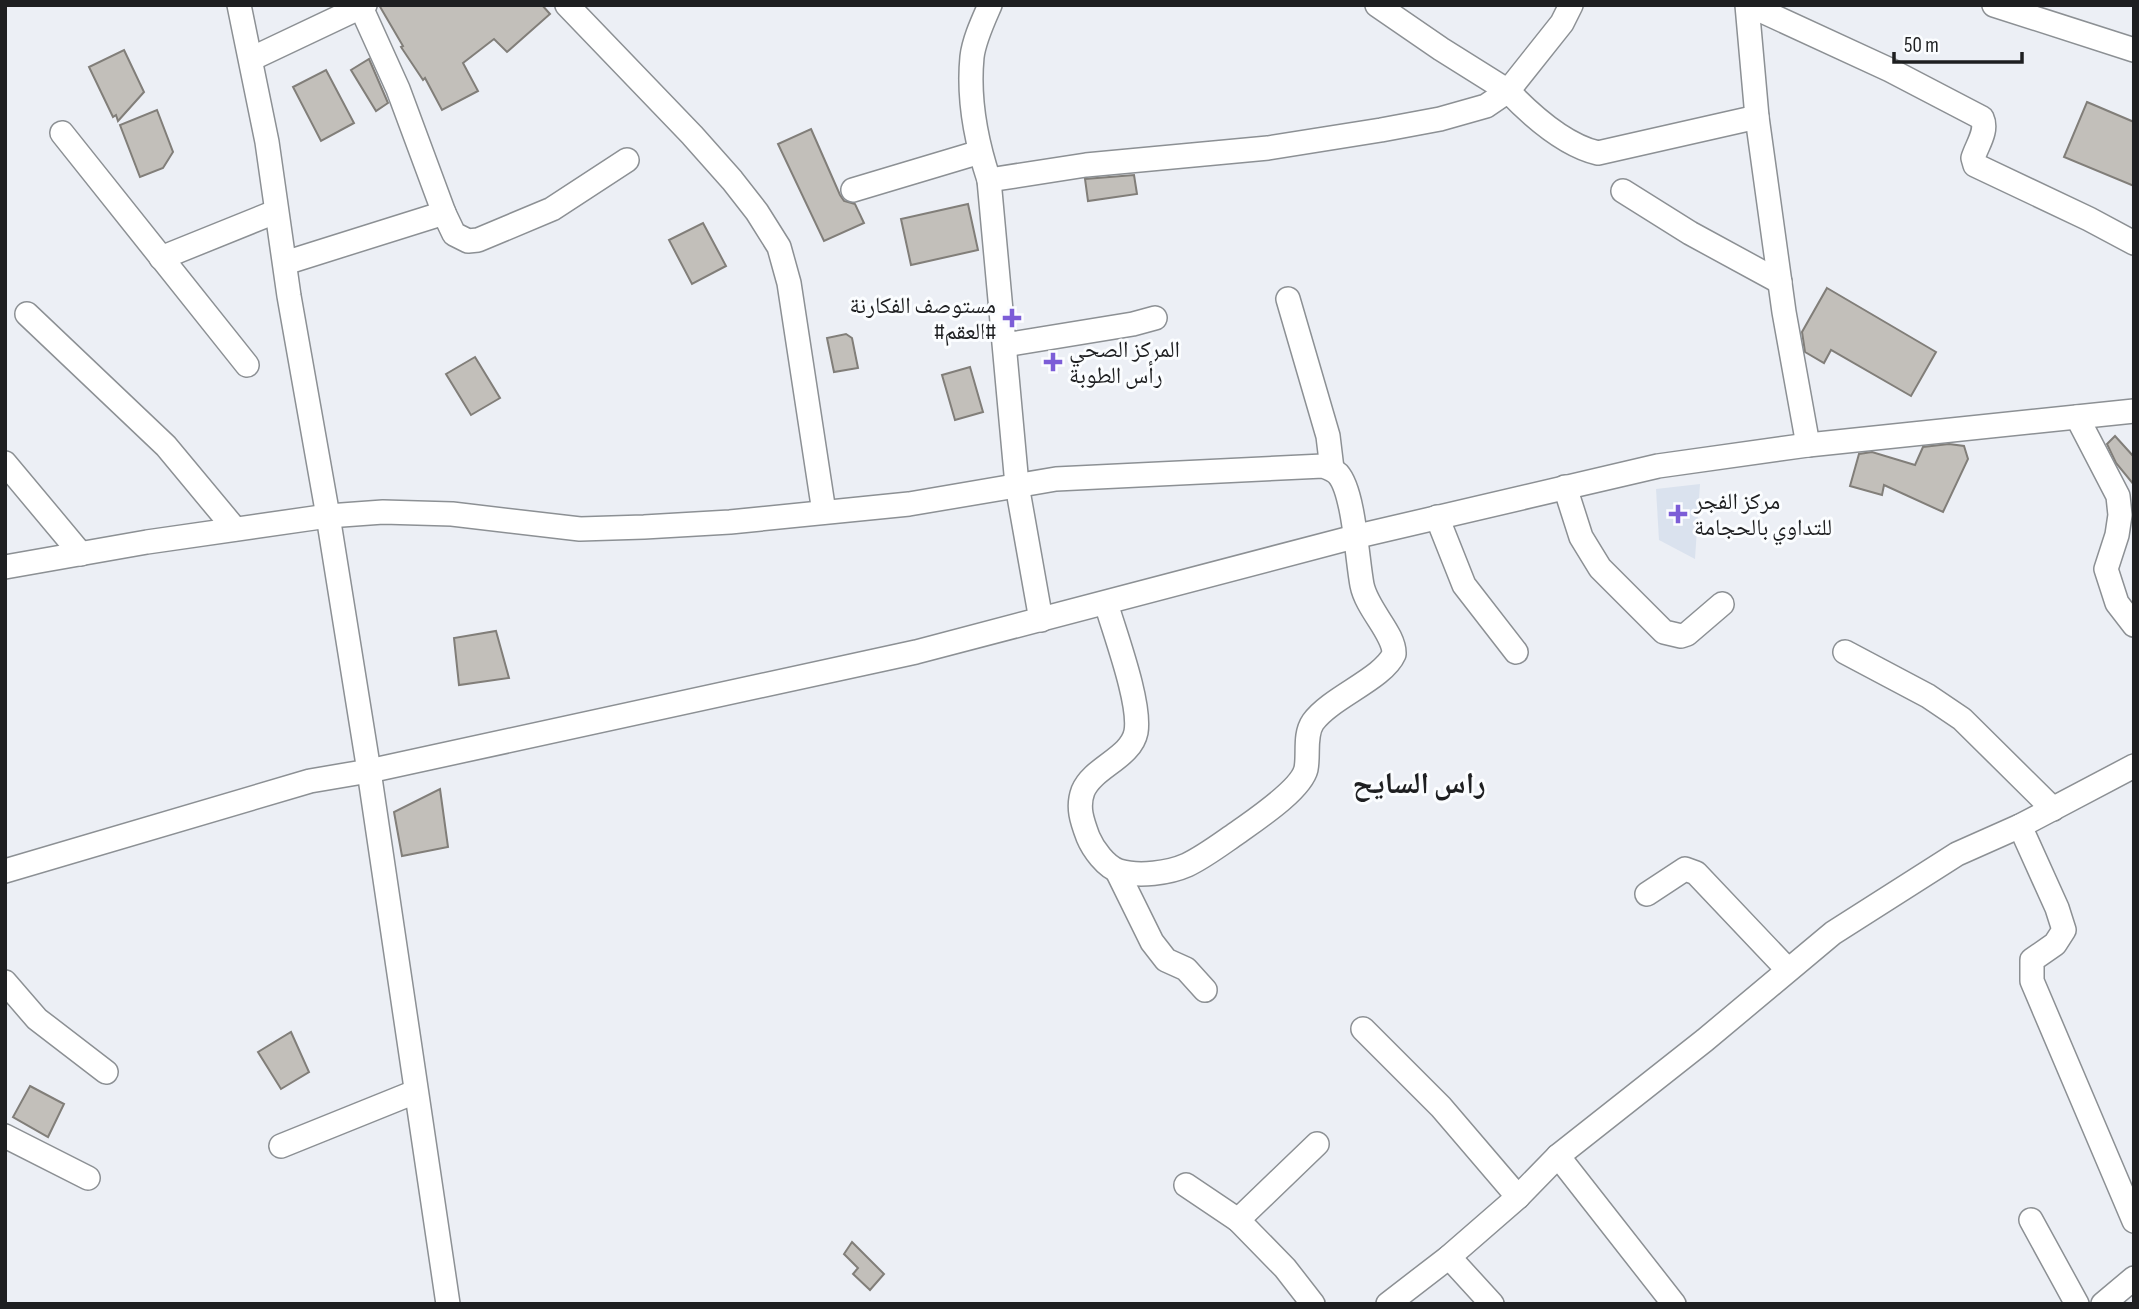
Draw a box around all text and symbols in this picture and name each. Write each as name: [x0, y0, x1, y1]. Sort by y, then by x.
scale bar: [1894, 21, 2022, 65]
text: 50 m: [1904, 33, 1939, 58]
place label: مستوصف الفكارنة #العقم#: [849, 292, 996, 347]
marker: مستوصف الفكارنة #العقم#: [1002, 308, 1022, 328]
place label: المركز الصحي رأس الطوبة: [1069, 336, 1180, 390]
marker: المركز الصحي رأس الطوبة: [1043, 352, 1063, 372]
place label: مركز الفجر للتداوي بالحجامة: [1693, 488, 1832, 546]
marker: مركز الفجر للتداوي بالحجامة: [1668, 504, 1688, 524]
district label: راس السايح: [1353, 766, 1485, 802]

